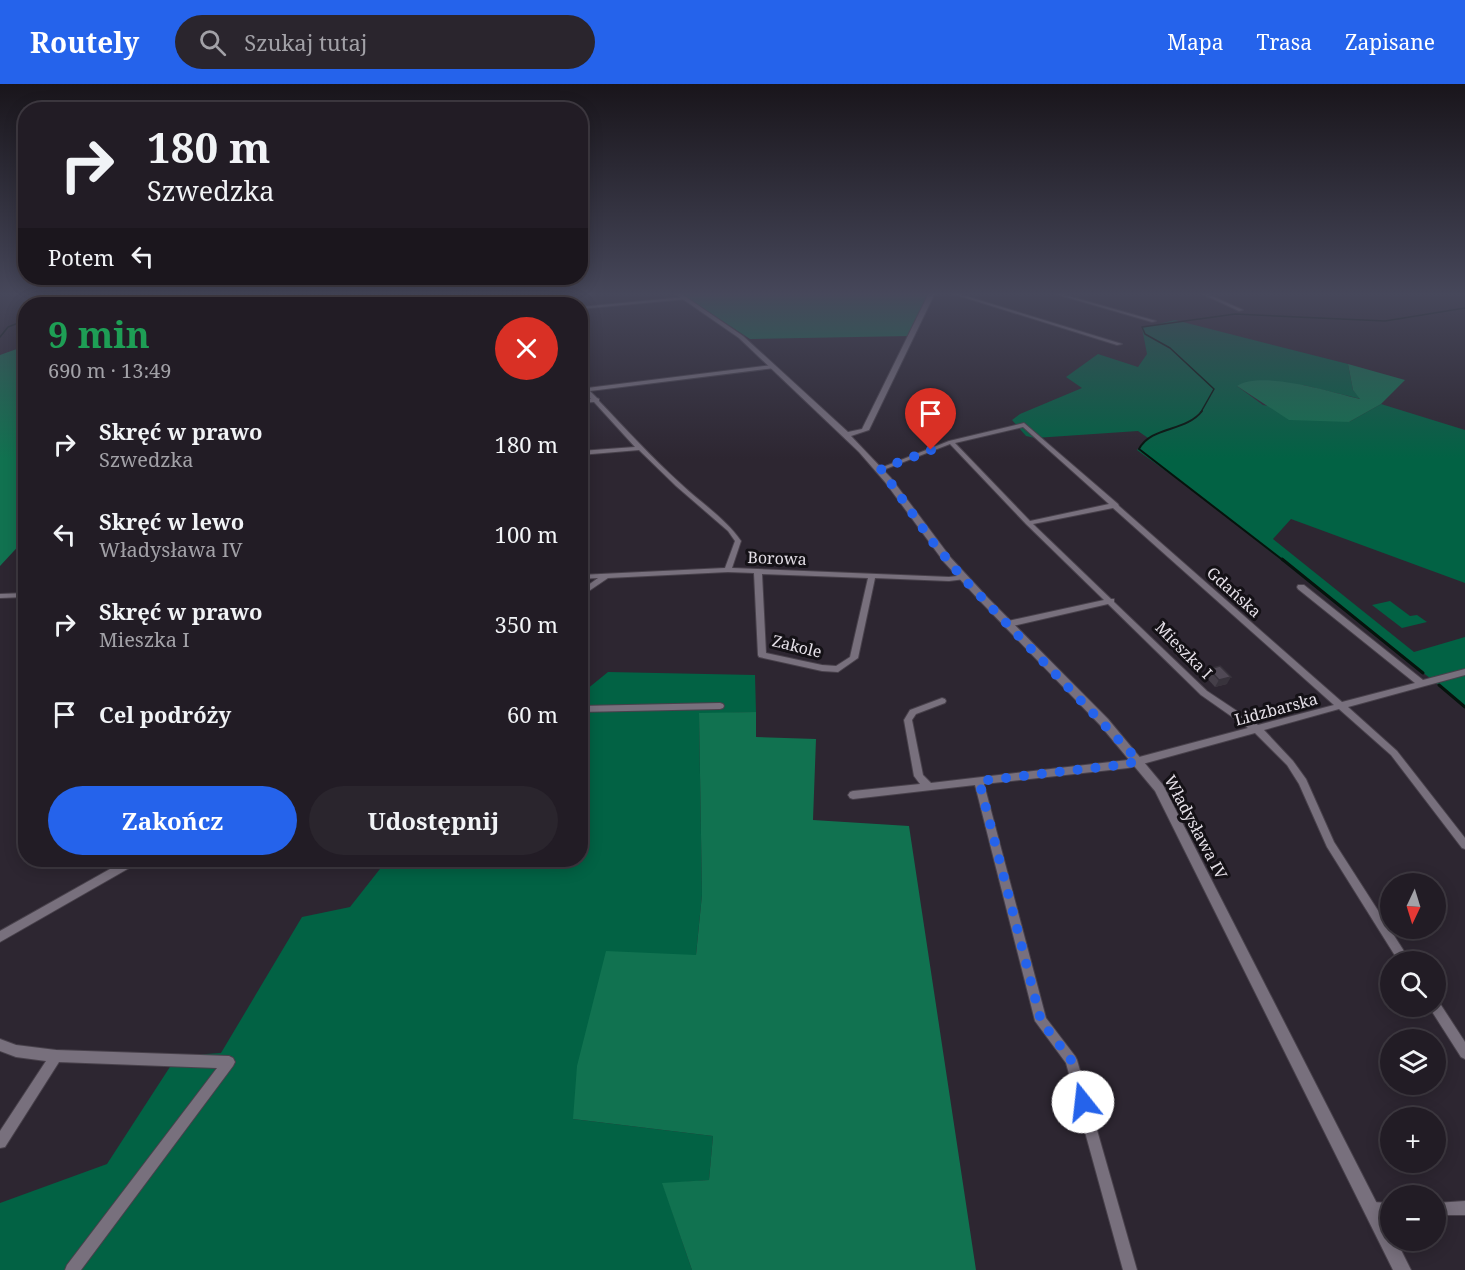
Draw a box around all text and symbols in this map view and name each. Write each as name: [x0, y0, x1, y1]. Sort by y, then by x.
search box: [175, 15, 595, 69]
text: Routely: [30, 23, 139, 61]
icon: search: [196, 26, 229, 59]
text: Szukaj tutaj: [244, 27, 367, 57]
text: Mapa: [1167, 28, 1224, 56]
text: Trasa: [1257, 28, 1312, 56]
text: Zapisane: [1345, 28, 1435, 56]
text: 180 m: [147, 118, 271, 175]
icon: right: [48, 126, 126, 204]
text: Szwedzka: [147, 172, 275, 209]
icon: left: [126, 240, 159, 273]
text: Potem: [48, 242, 114, 272]
text: 9 min: [48, 310, 150, 359]
button: close: [495, 317, 558, 380]
text: 690 m · 13:49: [48, 357, 171, 384]
pin: [905, 388, 956, 450]
icon: arrive: [914, 397, 947, 430]
text: Skręć w prawo: [99, 416, 262, 446]
icon: right: [48, 428, 81, 461]
text: 180 m: [495, 429, 558, 459]
text: Szwedzka: [99, 446, 194, 473]
text: Skręć w lewo: [99, 506, 244, 536]
icon: left: [48, 518, 81, 551]
text: 100 m: [495, 519, 558, 549]
text: Władysława IV: [99, 536, 243, 563]
street label: Borowa: [747, 546, 807, 570]
street label: Gdańska: [1202, 562, 1266, 622]
text: Skręć w prawo: [99, 596, 262, 626]
icon: right: [48, 608, 81, 641]
text: 350 m: [495, 609, 558, 639]
street label: Mieszka I: [1151, 617, 1217, 683]
text: Mieszka I: [99, 626, 190, 653]
street label: Zakole: [770, 629, 824, 663]
street label: Lidzbarska: [1232, 687, 1320, 731]
icon: arrive: [48, 698, 81, 731]
text: Cel podróży: [99, 699, 231, 729]
text: 60 m: [507, 699, 558, 729]
street label: Władysława IV: [1159, 771, 1233, 883]
button: Zakończ: [48, 786, 297, 855]
button: Udostępnij: [309, 786, 558, 855]
north arrow: [1380, 873, 1446, 939]
map controls: [1380, 873, 1446, 1251]
button: search: [1380, 951, 1446, 1017]
button: layers: [1380, 1029, 1446, 1095]
position arrow: [1051, 1070, 1115, 1134]
button: +: [1380, 1107, 1446, 1173]
button: −: [1380, 1185, 1446, 1251]

